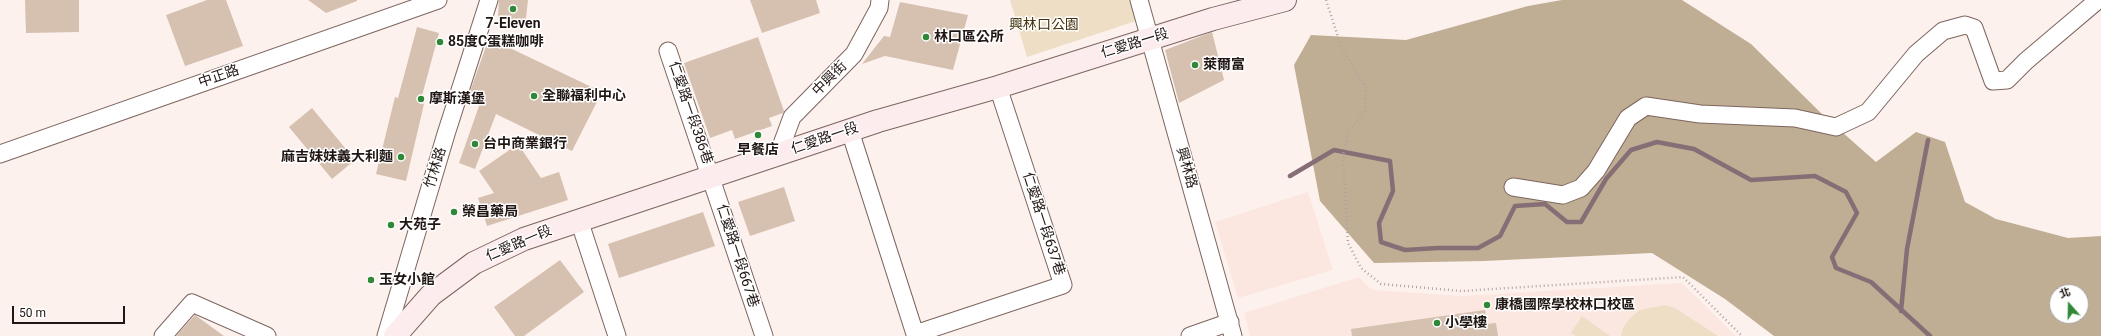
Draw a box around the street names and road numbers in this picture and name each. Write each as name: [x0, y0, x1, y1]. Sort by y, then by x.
street label: 仁愛路一段: [1099, 26, 1171, 62]
street label: 中興街: [809, 58, 851, 100]
street label: 仁愛路一段386巷: [665, 59, 715, 167]
street label: 中正路: [196, 62, 242, 92]
street label: 仁愛路一段: [789, 120, 861, 158]
street label: 竹林路: [422, 145, 450, 191]
street label: 興林路: [1172, 145, 1200, 191]
street label: 仁愛路一段637巷: [1018, 170, 1068, 278]
street label: 仁愛路一段667巷: [712, 202, 762, 310]
street label: 仁愛路一段: [484, 223, 554, 265]

